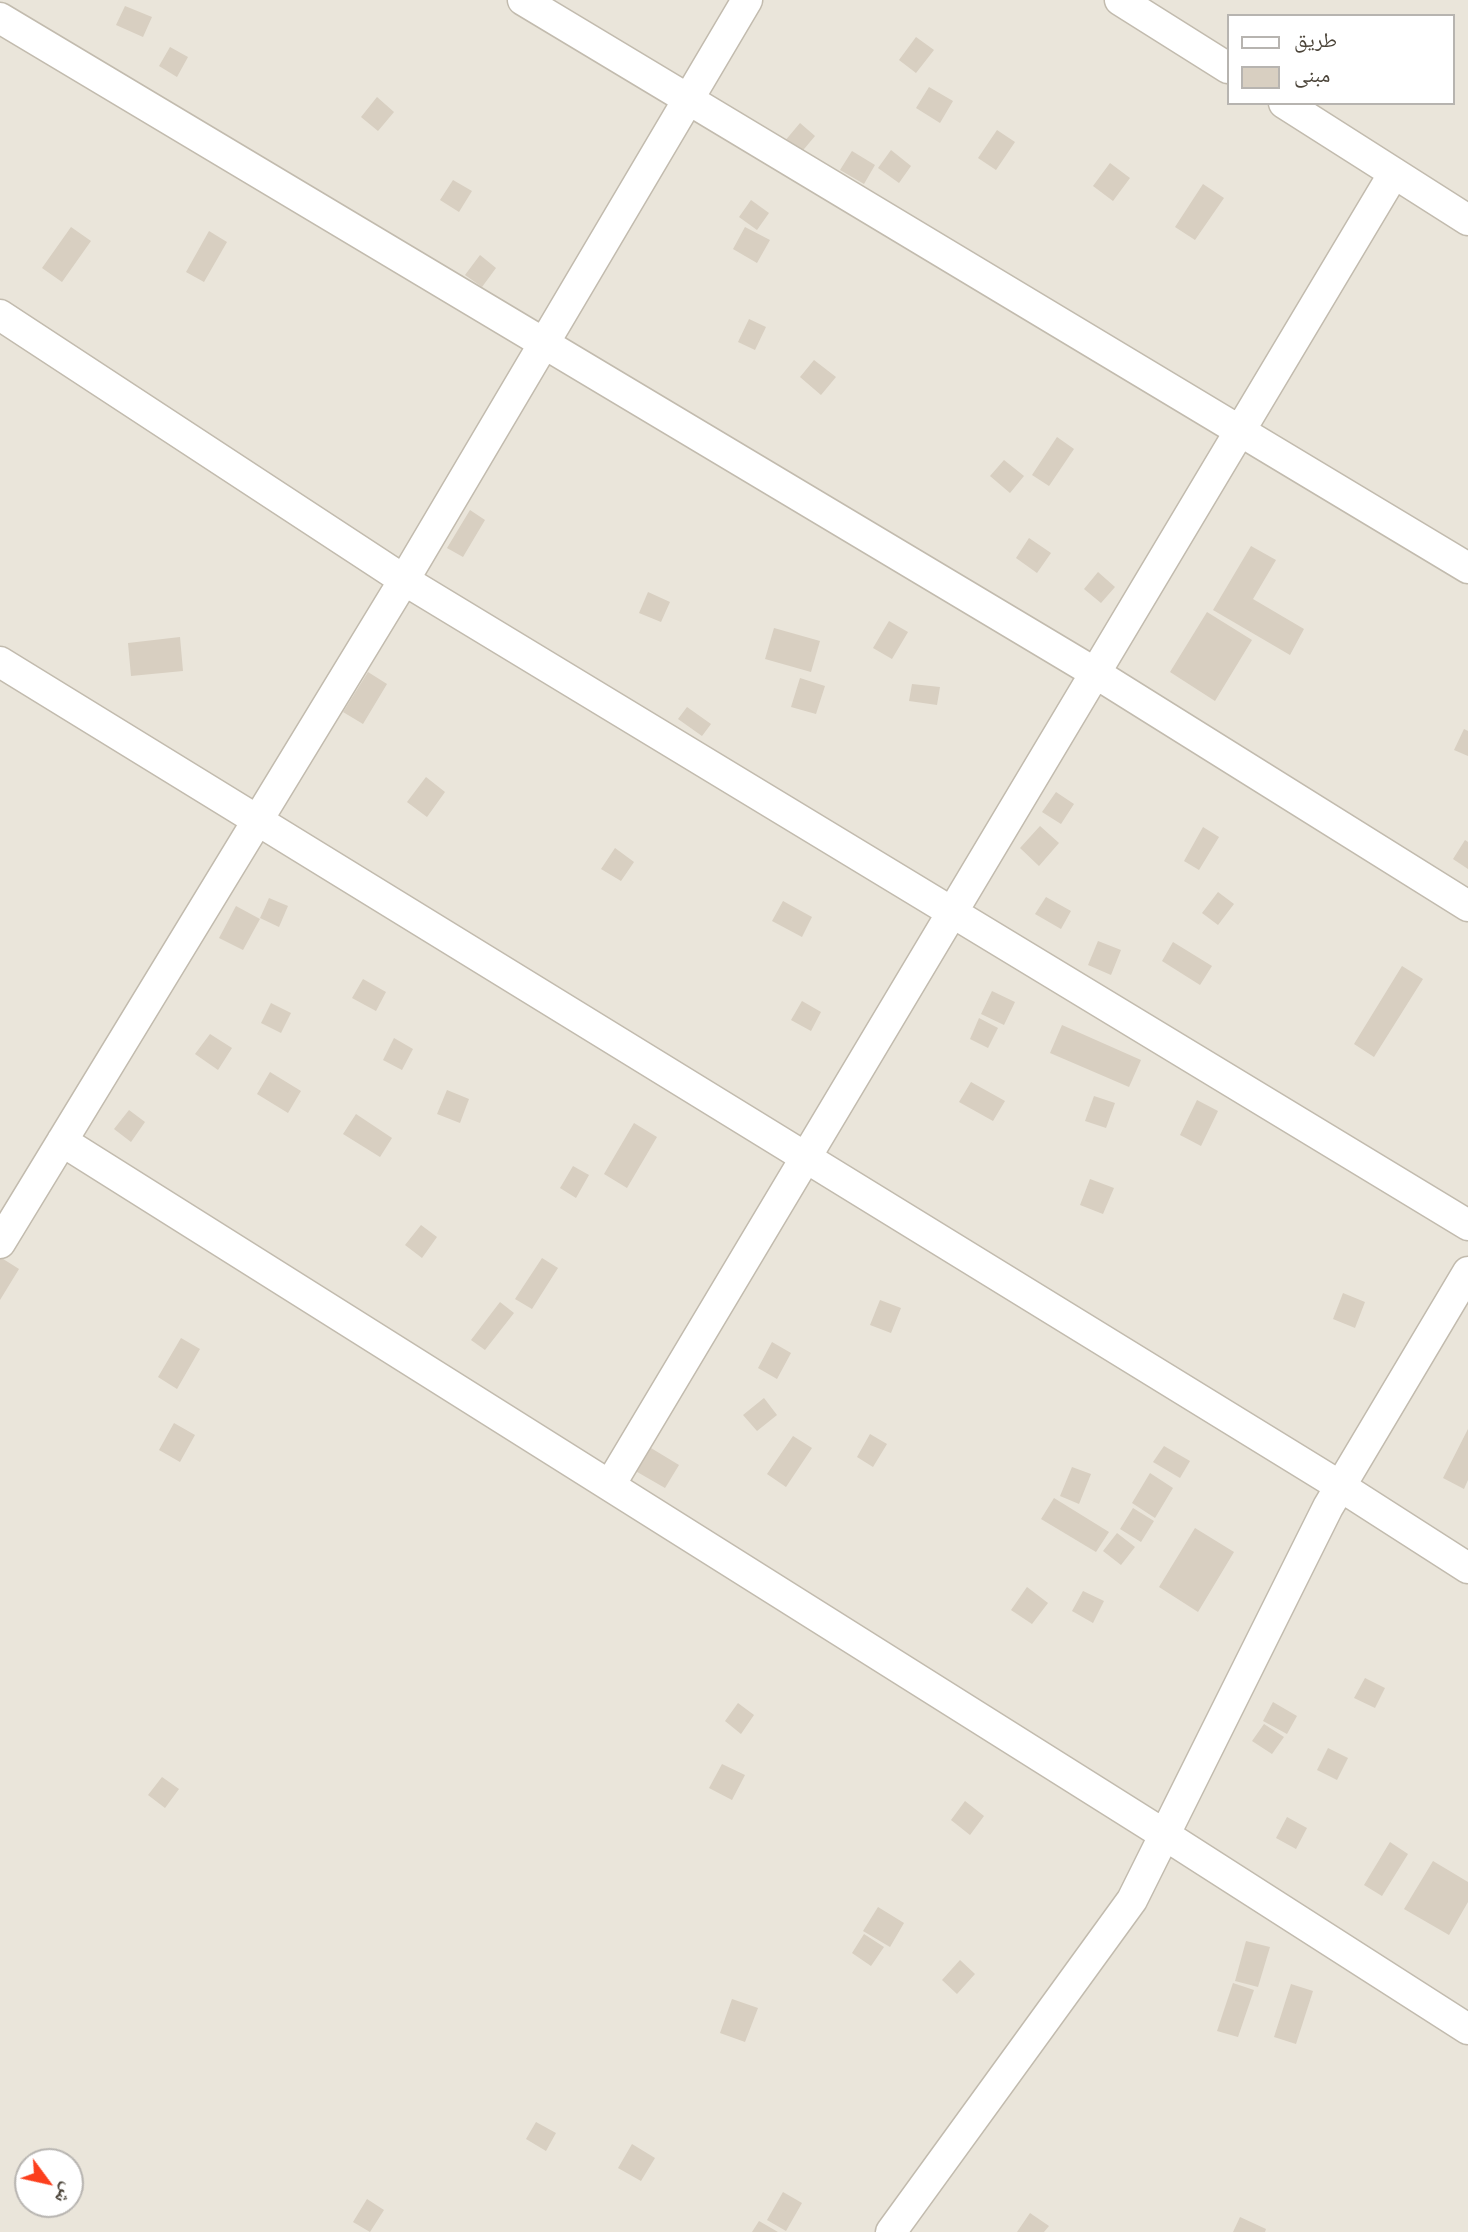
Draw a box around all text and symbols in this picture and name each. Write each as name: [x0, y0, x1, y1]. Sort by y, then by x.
legend: [1226, 14, 1454, 105]
text: طريق: [1294, 28, 1337, 52]
text: مبنى: [1294, 63, 1330, 87]
north arrow: [14, 2148, 84, 2218]
text: ش: [50, 2179, 80, 2208]

